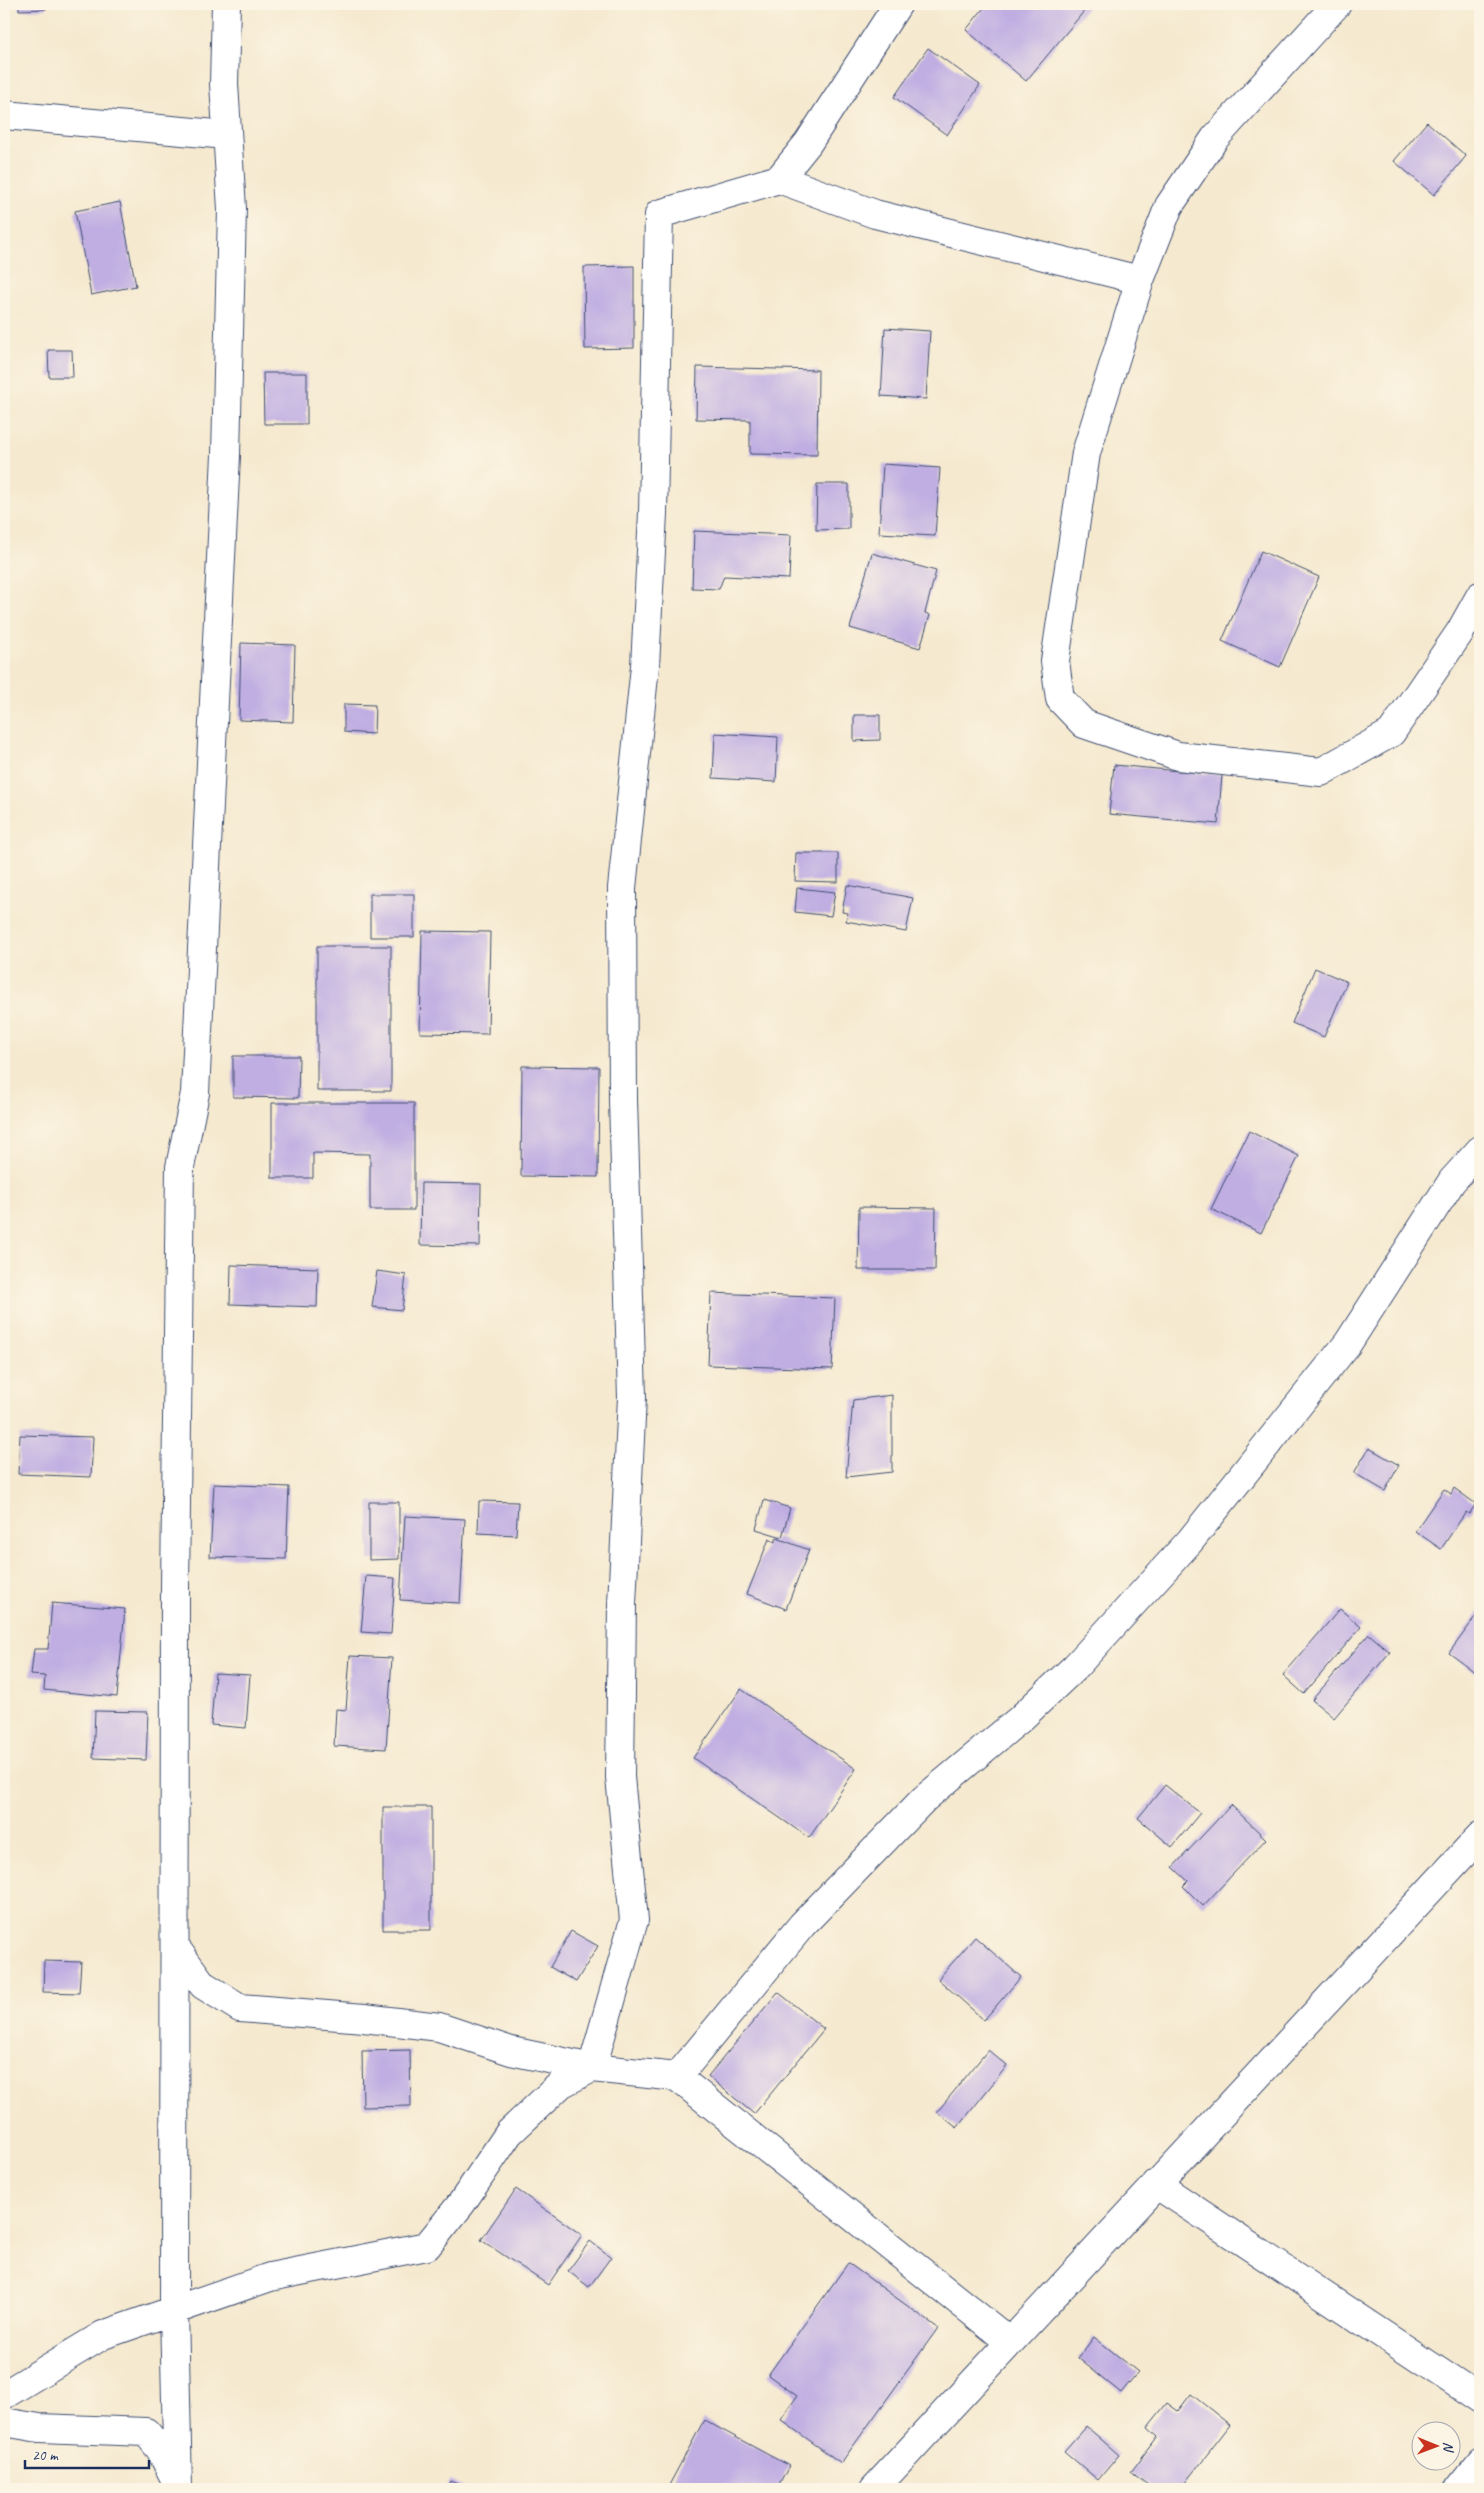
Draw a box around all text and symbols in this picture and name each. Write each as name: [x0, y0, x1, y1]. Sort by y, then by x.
north arrow: [1412, 2420, 1462, 2470]
scale bar: [25, 2438, 149, 2470]
text: N: [1440, 2442, 1457, 2453]
text: 20 m: [32, 2446, 59, 2465]

